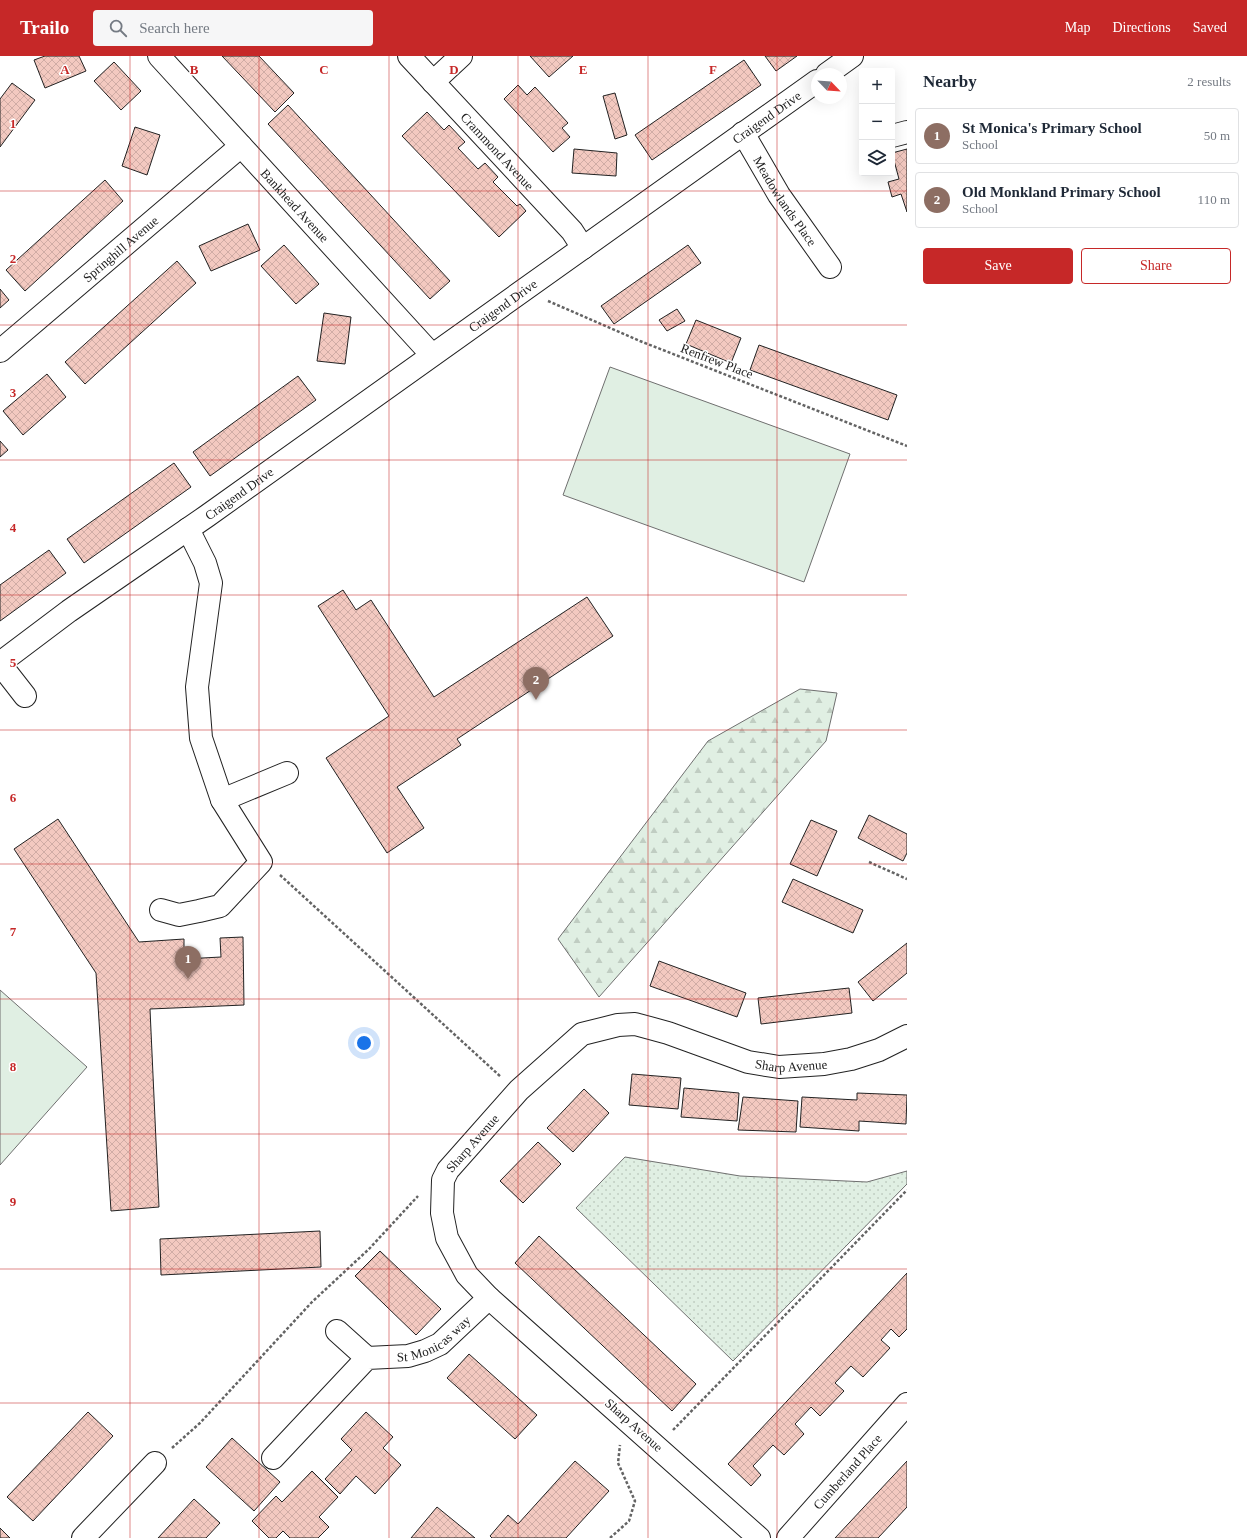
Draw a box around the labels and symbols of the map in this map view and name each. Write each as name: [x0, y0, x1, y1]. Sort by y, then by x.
text: A: [60, 62, 70, 77]
text: B: [190, 62, 199, 77]
text: C: [319, 62, 329, 77]
text: D: [449, 62, 459, 77]
text: E: [579, 62, 587, 77]
text: F: [709, 62, 717, 77]
north arrow: [811, 68, 847, 104]
street label: Craigend Drive: [729, 87, 804, 147]
street label: Crammond Avenue: [458, 109, 538, 193]
text: 1: [10, 116, 16, 131]
street label: Meadowlands Place: [750, 153, 820, 249]
street label: Bankhead Avenue: [258, 165, 333, 245]
street label: Springhill Avenue: [80, 212, 161, 285]
text: 2: [10, 251, 16, 266]
street label: Craigend Drive: [465, 276, 540, 335]
street label: Renfrew Place: [679, 340, 755, 382]
text: 3: [10, 385, 17, 400]
street label: Craigend Drive: [202, 464, 276, 523]
text: 4: [10, 520, 17, 535]
text: 5: [10, 655, 17, 670]
pin: 2: [523, 667, 549, 700]
text: 6: [10, 790, 17, 805]
text: 7: [10, 924, 17, 939]
pin: 1: [175, 946, 201, 979]
your location: [354, 1033, 374, 1053]
street label: Sharp Avenue: [754, 1056, 829, 1075]
text: 8: [10, 1059, 17, 1074]
street label: Sharp Avenue: [442, 1111, 502, 1175]
text: 9: [10, 1194, 17, 1209]
street label: St Monicas way: [396, 1312, 473, 1364]
street label: Sharp Avenue: [602, 1395, 666, 1455]
street label: Cumberland Place: [810, 1431, 885, 1512]

